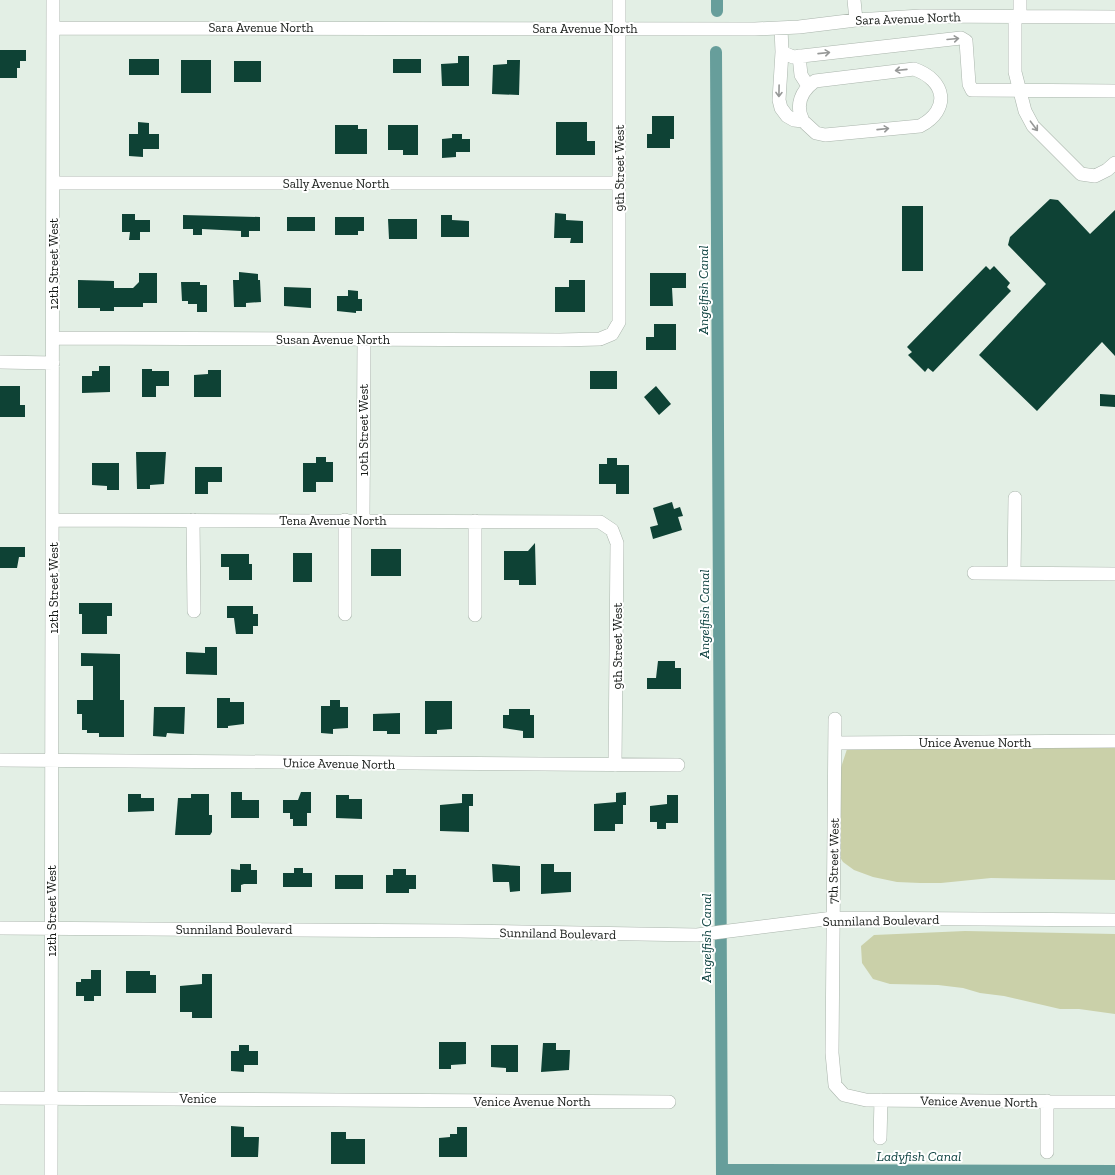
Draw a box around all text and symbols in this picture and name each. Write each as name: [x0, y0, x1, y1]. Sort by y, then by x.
street label: Sara Avenue North: [855, 9, 962, 28]
street label: Sara Avenue North: [208, 20, 314, 35]
street label: Sara Avenue North: [532, 21, 638, 36]
one-way arrow: [946, 35, 959, 42]
one-way arrow: [817, 49, 830, 57]
one-way arrow: [895, 67, 908, 74]
one-way arrow: [775, 84, 783, 97]
one-way arrow: [1030, 121, 1038, 132]
street label: 9th Street West: [612, 124, 627, 211]
one-way arrow: [876, 126, 889, 133]
street label: Sally Avenue North: [283, 176, 390, 191]
street label: 12th Street West: [46, 218, 61, 310]
water label: Angelfish Canal: [695, 245, 712, 336]
street label: Susan Avenue North: [276, 332, 391, 347]
street label: 10th Street West: [356, 384, 371, 476]
street label: Tena Avenue North: [279, 513, 387, 528]
street label: 12th Street West: [46, 542, 61, 634]
water label: Angelfish Canal: [696, 569, 713, 660]
street label: 9th Street West: [610, 602, 625, 689]
street label: Unice Avenue North: [919, 735, 1032, 750]
street label: Unice Avenue North: [283, 755, 396, 772]
street label: 7th Street West: [825, 818, 842, 904]
street label: 12th Street West: [44, 865, 59, 957]
water label: Angelfish Canal: [698, 893, 715, 984]
street label: Sunniland Boulevard: [823, 912, 939, 929]
street label: Sunniland Boulevard: [176, 922, 292, 937]
street label: Sunniland Boulevard: [500, 925, 616, 942]
street label: Venice: [179, 1091, 216, 1106]
street label: Venice Avenue North: [919, 1093, 1038, 1110]
street label: Venice Avenue North: [472, 1094, 591, 1109]
water label: Ladyfish Canal: [877, 1148, 961, 1165]

